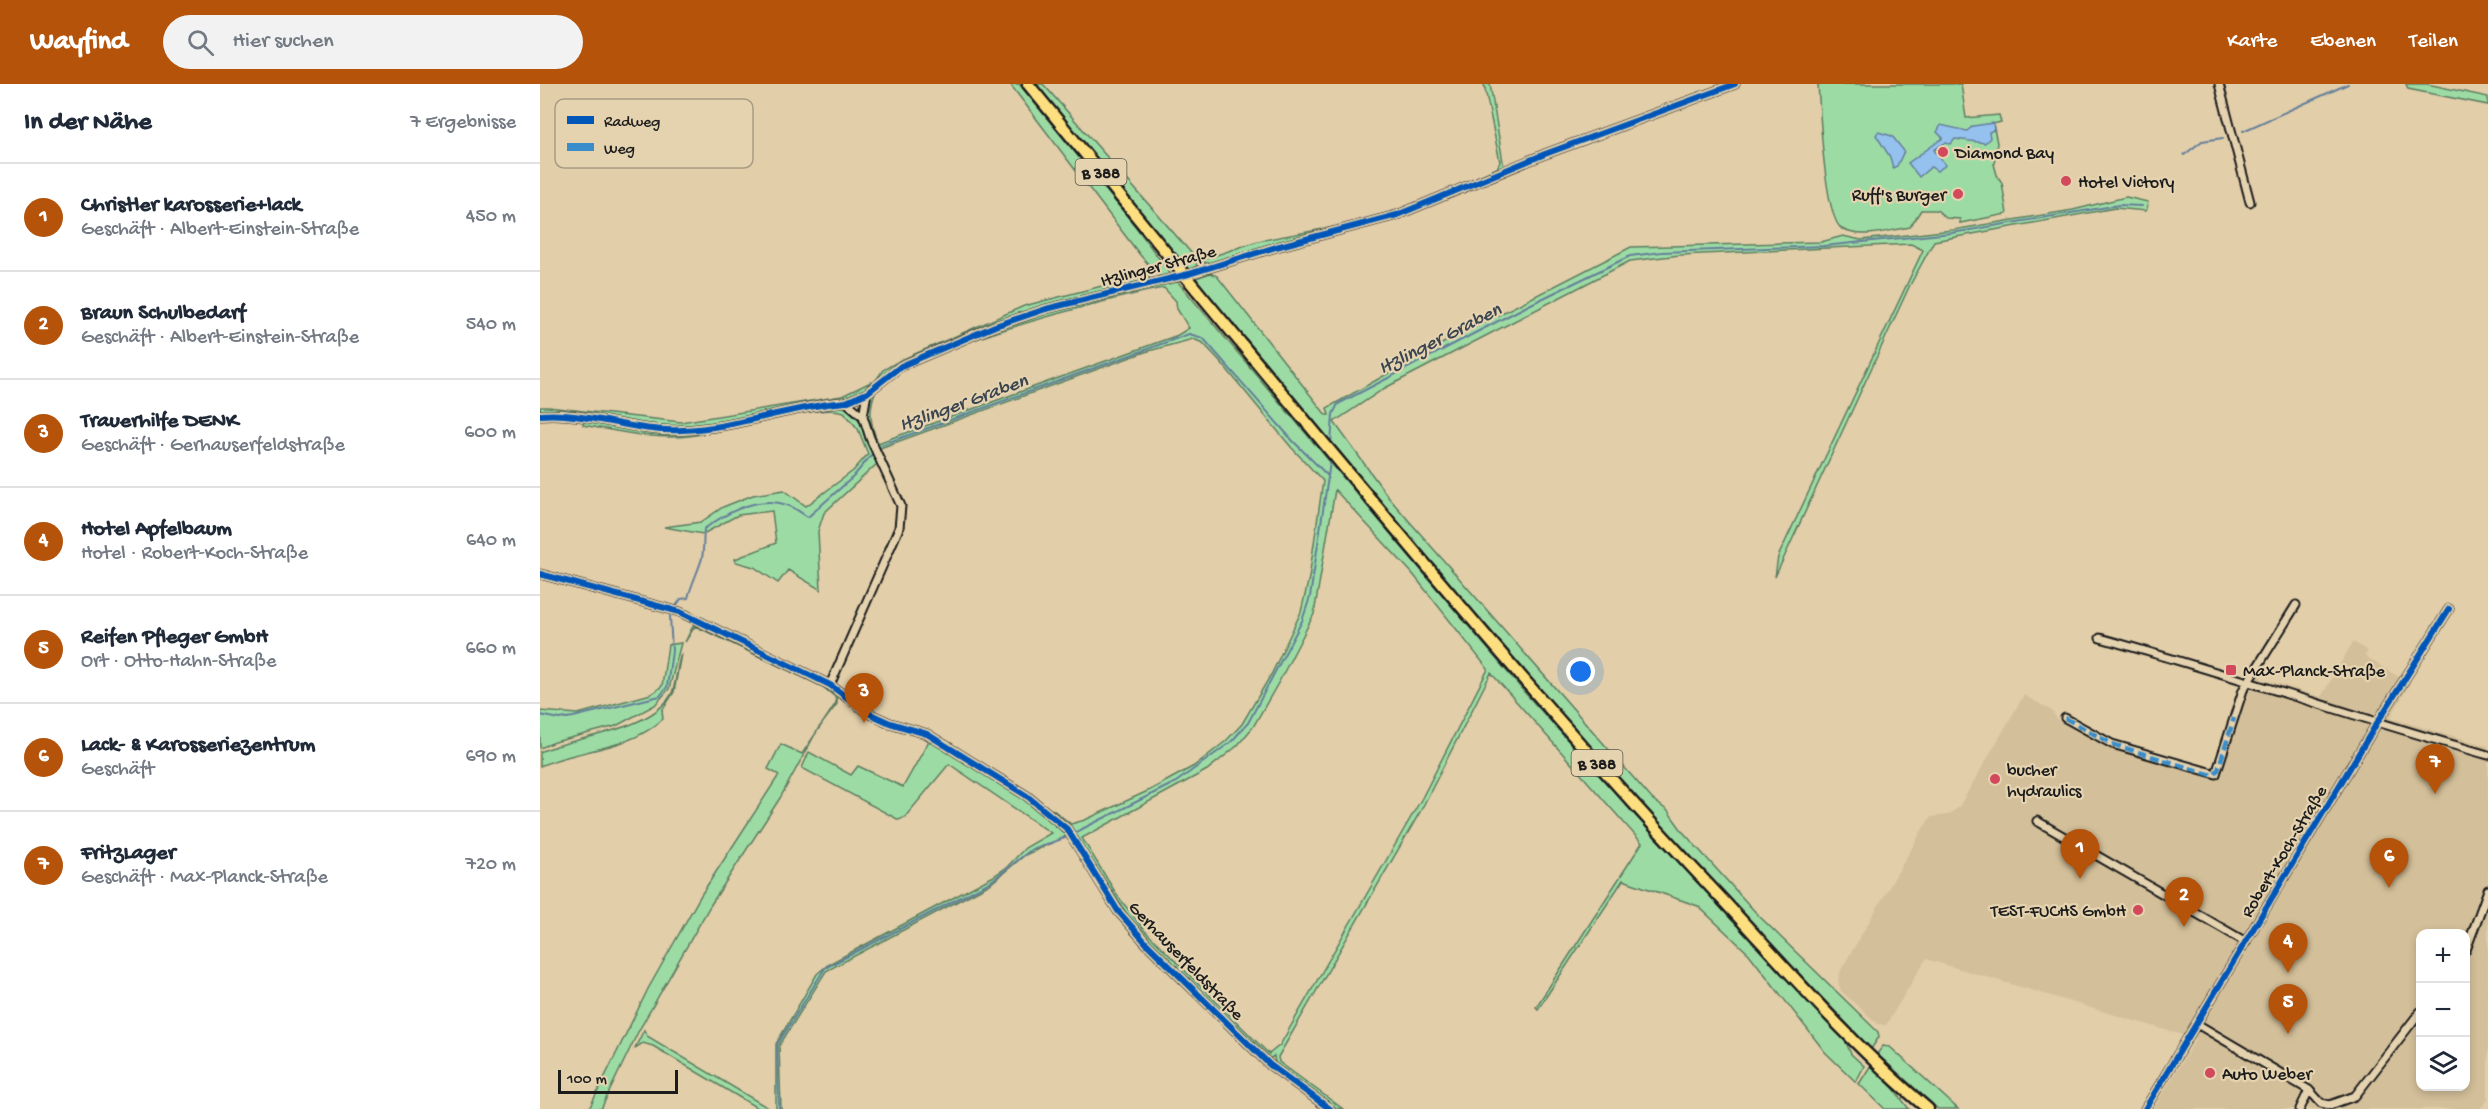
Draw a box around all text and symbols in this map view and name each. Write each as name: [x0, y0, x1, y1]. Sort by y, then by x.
search box: [163, 15, 583, 69]
text: Wayfind: [30, 26, 127, 59]
icon: search: [184, 26, 217, 59]
text: Hier suchen: [232, 29, 334, 55]
text: Karte: [2227, 30, 2277, 55]
text: Ebenen: [2310, 30, 2376, 55]
text: Teilen: [2409, 30, 2458, 55]
legend: [555, 99, 753, 168]
text: In der Nähe: [24, 108, 152, 139]
text: 7 Ergebnisse: [410, 112, 516, 135]
text: Radweg: [604, 114, 660, 133]
text: Weg: [604, 141, 635, 160]
place label: Diamond Bay: [1954, 144, 2054, 165]
marker: Diamond Bay: [1936, 145, 1950, 159]
road number: B 388: [1076, 159, 1126, 185]
place label: Hotel Victory: [2078, 173, 2175, 194]
marker: Hotel Victory: [2059, 174, 2073, 188]
place label: Ruff's Burger: [1852, 186, 1948, 207]
marker: Ruff's Burger: [1951, 187, 1965, 201]
text: Christler karosserie+lack: [81, 193, 301, 219]
text: 1: [39, 206, 48, 229]
text: 450 m: [466, 206, 516, 229]
text: Geschäft · Albert-Einstein-Straße: [81, 219, 359, 242]
street label: Itzlinger Straße: [1099, 242, 1219, 293]
water label: Itzlinger Graben: [1375, 299, 1506, 381]
text: Braun Schulbedarf: [81, 301, 246, 327]
text: 2: [39, 314, 48, 337]
text: 540 m: [466, 314, 516, 337]
text: Geschäft · Albert-Einstein-Straße: [81, 327, 359, 350]
water label: Itzlinger Graben: [897, 370, 1032, 438]
text: Trauerhilfe DENK: [81, 409, 238, 435]
text: 3: [38, 422, 49, 445]
text: 600 m: [464, 422, 516, 445]
text: Geschäft · Gerhauserfeldstraße: [81, 435, 345, 458]
text: Hotel Apfelbaum: [81, 517, 232, 543]
text: 4: [39, 530, 48, 553]
text: 640 m: [466, 530, 516, 553]
text: Hotel · Robert-Koch-Straße: [81, 543, 308, 566]
text: Reifen Pfleger GmbH: [81, 625, 268, 651]
text: 5: [38, 638, 49, 661]
text: 660 m: [465, 638, 516, 661]
text: Ort · Otto-Hahn-Straße: [81, 651, 276, 674]
your location: [1566, 657, 1595, 686]
place label: Max-Planck-Straße: [2243, 662, 2386, 683]
marker: Max-Planck-Straße: [2224, 663, 2238, 677]
pin: 3: [844, 674, 884, 723]
text: Lack- & Karosseriezentrum: [81, 733, 315, 759]
pin: 7: [2416, 744, 2454, 794]
text: 6: [38, 746, 49, 769]
text: 690 m: [466, 746, 516, 769]
road number: B 388: [1572, 750, 1622, 776]
text: Geschäft: [81, 759, 154, 782]
place label: bucher hydraulics: [2007, 761, 2083, 803]
marker: bucher hydraulics: [1988, 772, 2002, 786]
street label: Robert-Koch-Straße: [2238, 782, 2333, 922]
pin: 1: [2060, 830, 2100, 879]
pin: 6: [2370, 838, 2408, 888]
text: FritzLager: [81, 841, 175, 867]
text: 7: [38, 854, 49, 877]
text: 720 m: [466, 854, 516, 877]
text: Geschäft · Max-Planck-Straße: [81, 867, 328, 890]
pin: 2: [2164, 878, 2204, 927]
street label: Gerhauserfeldstraße: [1123, 898, 1248, 1026]
place label: TEST-FUCHS GmbH: [1990, 902, 2127, 923]
marker: TEST-FUCHS GmbH: [2131, 903, 2145, 917]
pin: 4: [2268, 924, 2308, 973]
map controls: [2416, 929, 2470, 1091]
button: +: [2416, 929, 2470, 983]
button: −: [2416, 983, 2470, 1037]
pin: 5: [2268, 984, 2308, 1034]
button: layers: [2416, 1037, 2470, 1091]
place label: Auto Weber: [2222, 1065, 2313, 1086]
marker: Auto Weber: [2203, 1066, 2217, 1080]
scale bar: [558, 1067, 678, 1094]
text: 100 m: [567, 1071, 607, 1090]

